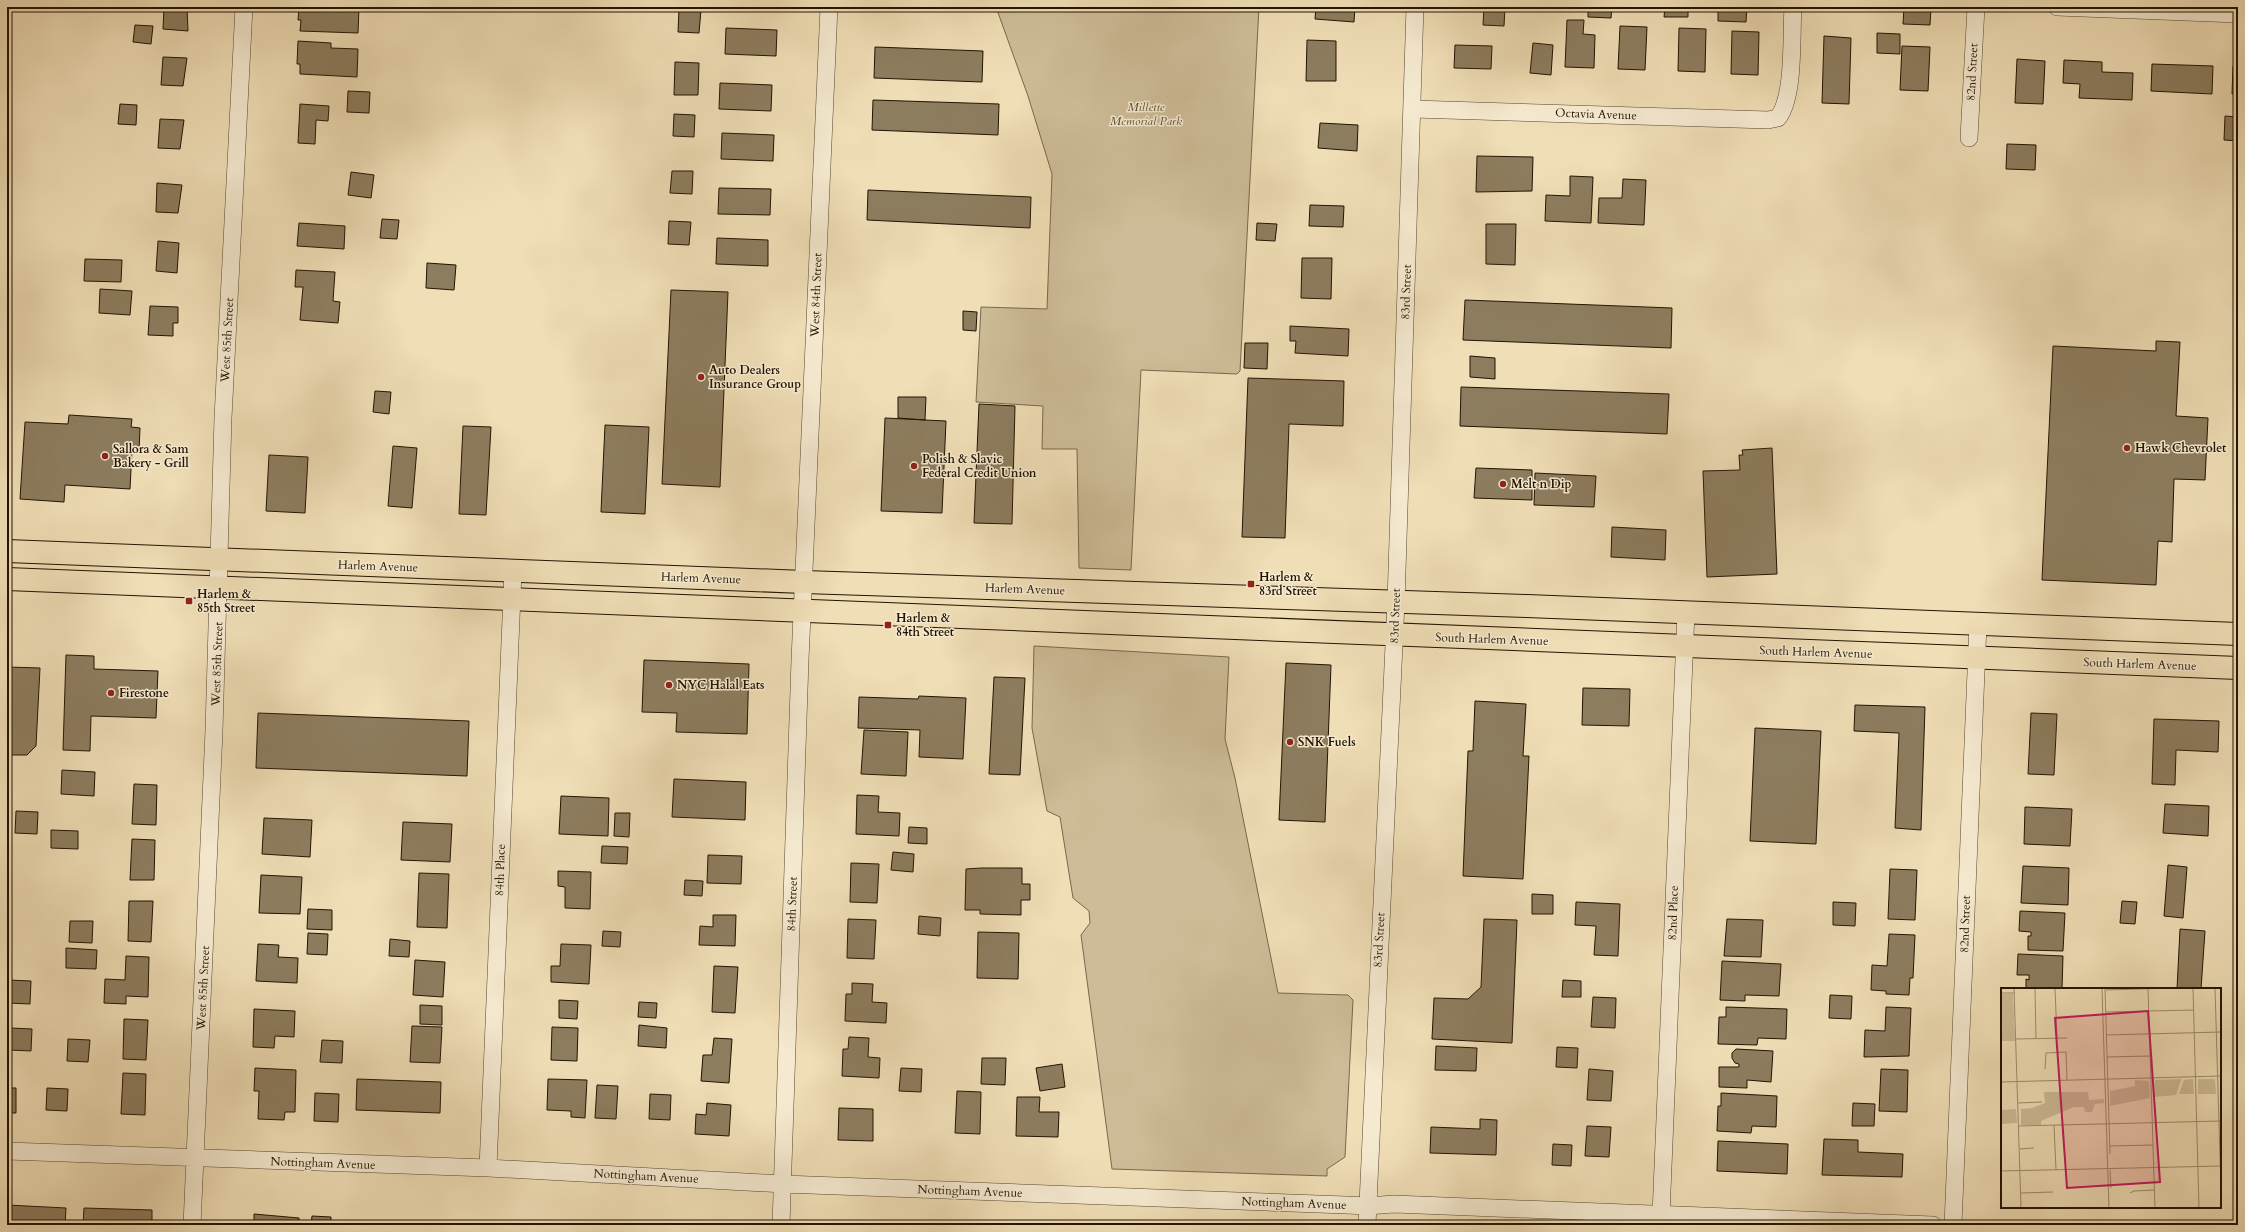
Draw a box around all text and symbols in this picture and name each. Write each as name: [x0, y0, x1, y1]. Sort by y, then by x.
street label: 82nd Street: [1963, 43, 1982, 101]
park label: Millette Memorial Park: [1110, 99, 1182, 129]
street label: Octavia Avenue: [1555, 105, 1637, 123]
street label: West 84th Street: [806, 252, 825, 339]
street label: 83rd Street: [1397, 264, 1415, 320]
street label: West 85th Street: [217, 297, 237, 384]
place label: Auto Dealers Insurance Group: [709, 362, 801, 392]
marker: Auto Dealers Insurance Group: [696, 372, 706, 382]
place label: Hawk Chevrolet: [2135, 440, 2227, 456]
place label: Sallora & Sam Bakery - Grill: [113, 441, 190, 471]
marker: Hawk Chevrolet: [2122, 443, 2132, 453]
marker: Sallora & Sam Bakery - Grill: [100, 451, 110, 461]
place label: Polish & Slavic Federal Credit Union: [922, 451, 1037, 481]
marker: Polish & Slavic Federal Credit Union: [909, 461, 919, 471]
place label: Melt n Dip: [1511, 476, 1572, 492]
marker: Melt n Dip: [1498, 479, 1508, 489]
street label: Harlem Avenue: [338, 557, 418, 575]
street label: Harlem Avenue: [661, 569, 741, 587]
place label: Harlem & 83rd Street: [1259, 569, 1317, 599]
marker: Harlem & 83rd Street: [1246, 579, 1256, 589]
street label: Harlem Avenue: [985, 580, 1065, 598]
place label: Harlem & 85th Street: [197, 586, 256, 616]
street label: 83rd Street: [1386, 588, 1404, 644]
marker: Harlem & 85th Street: [184, 596, 194, 606]
place label: Harlem & 84th Street: [896, 610, 955, 640]
marker: Harlem & 84th Street: [883, 620, 893, 630]
street label: West 85th Street: [207, 621, 226, 708]
street label: South Harlem Avenue: [1435, 629, 1549, 649]
street label: South Harlem Avenue: [1759, 642, 1873, 662]
street label: South Harlem Avenue: [2083, 654, 2197, 674]
place label: NYC Halal Eats: [677, 677, 764, 693]
marker: NYC Halal Eats: [664, 680, 674, 690]
place label: Firestone: [119, 685, 169, 701]
marker: Firestone: [106, 688, 116, 698]
place label: SNK Fuels: [1298, 734, 1356, 750]
marker: SNK Fuels: [1285, 737, 1295, 747]
street label: 84th Place: [491, 844, 509, 896]
street label: 84th Street: [783, 876, 801, 932]
street label: 82nd Place: [1664, 885, 1682, 941]
street label: 82nd Street: [1956, 895, 1974, 953]
street label: 83rd Street: [1370, 912, 1388, 968]
street label: West 85th Street: [193, 945, 213, 1032]
inset map: [2001, 988, 2221, 1208]
street label: Nottingham Avenue: [270, 1153, 376, 1173]
street label: Nottingham Avenue: [593, 1165, 699, 1187]
street label: Nottingham Avenue: [917, 1181, 1023, 1201]
street label: Nottingham Avenue: [1241, 1193, 1347, 1213]

